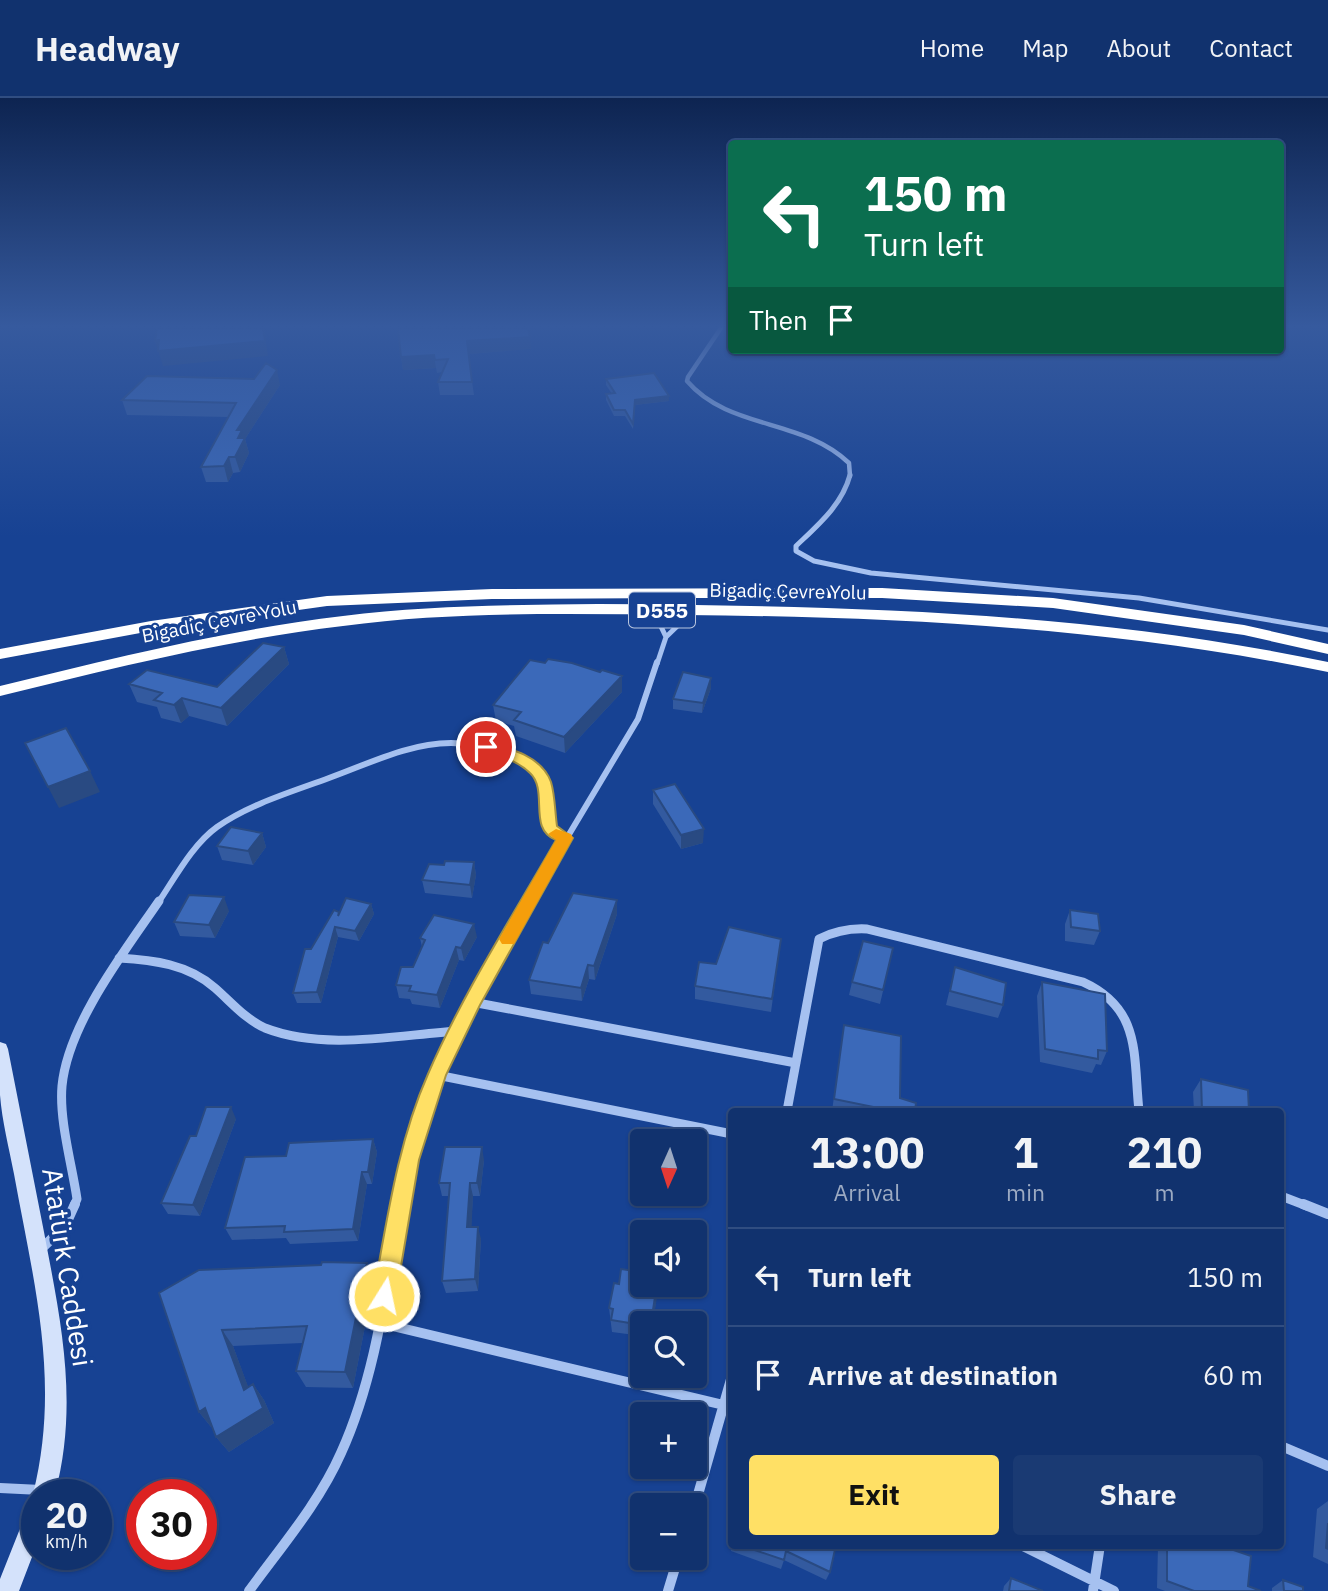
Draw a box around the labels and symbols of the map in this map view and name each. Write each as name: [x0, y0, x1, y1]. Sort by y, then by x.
street label: Bigadiç Çevre Yolu: [709, 578, 867, 604]
road number: D555: [629, 592, 695, 628]
street label: Bigadiç Çevre Yolu: [140, 594, 298, 648]
pin: [456, 717, 516, 777]
north arrow: [630, 1129, 707, 1206]
street label: Atatürk Caddesi: [34, 1165, 102, 1369]
position arrow: [347, 1259, 421, 1333]
speed limit sign: 30: [126, 1479, 217, 1570]

